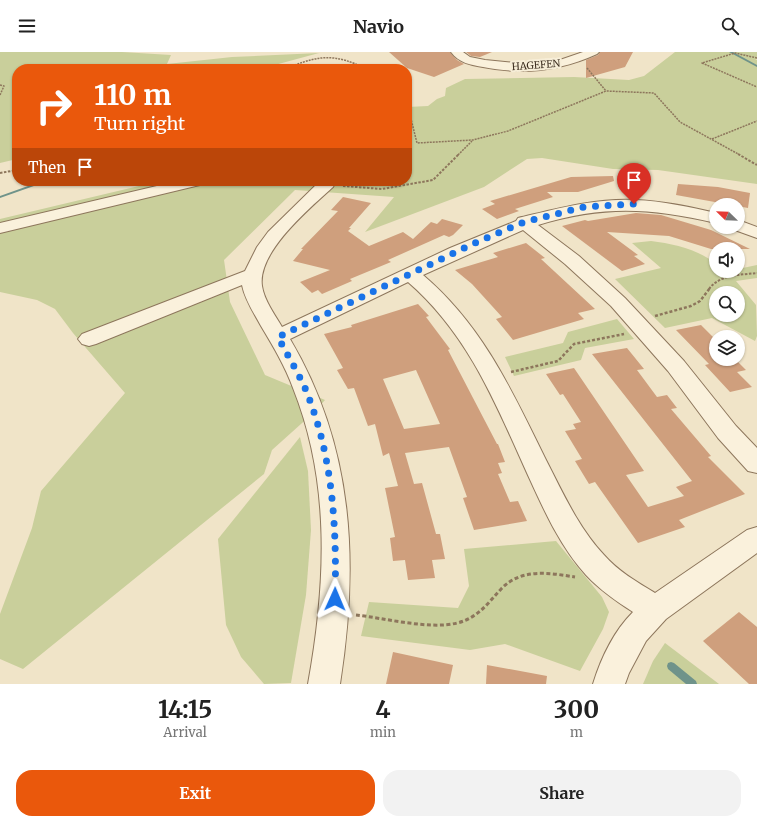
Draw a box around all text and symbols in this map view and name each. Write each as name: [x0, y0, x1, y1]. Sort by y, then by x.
icon: menu: [16, 15, 38, 37]
text: Navio: [353, 15, 404, 38]
icon: search: [719, 15, 741, 37]
street label: HAGEFEN: [511, 57, 561, 73]
text: 110 m: [94, 77, 171, 113]
icon: right: [28, 80, 80, 132]
text: Turn right: [94, 112, 185, 135]
icon: arrive: [74, 156, 96, 178]
text: Then: [28, 158, 66, 177]
pin: [617, 163, 651, 204]
icon: arrive: [623, 169, 645, 191]
north arrow: [709, 198, 745, 234]
map controls: [709, 198, 745, 366]
button: sound: [709, 242, 745, 278]
button: search: [709, 286, 745, 322]
button: layers: [709, 330, 745, 366]
position arrow: [314, 578, 356, 620]
text: 14:15: [158, 694, 212, 725]
text: 4: [375, 694, 391, 725]
text: 300: [554, 694, 599, 725]
text: Arrival: [163, 724, 207, 741]
text: min: [370, 724, 396, 741]
text: m: [570, 724, 583, 741]
button: Exit: [16, 770, 375, 816]
button: Share: [383, 770, 741, 816]

